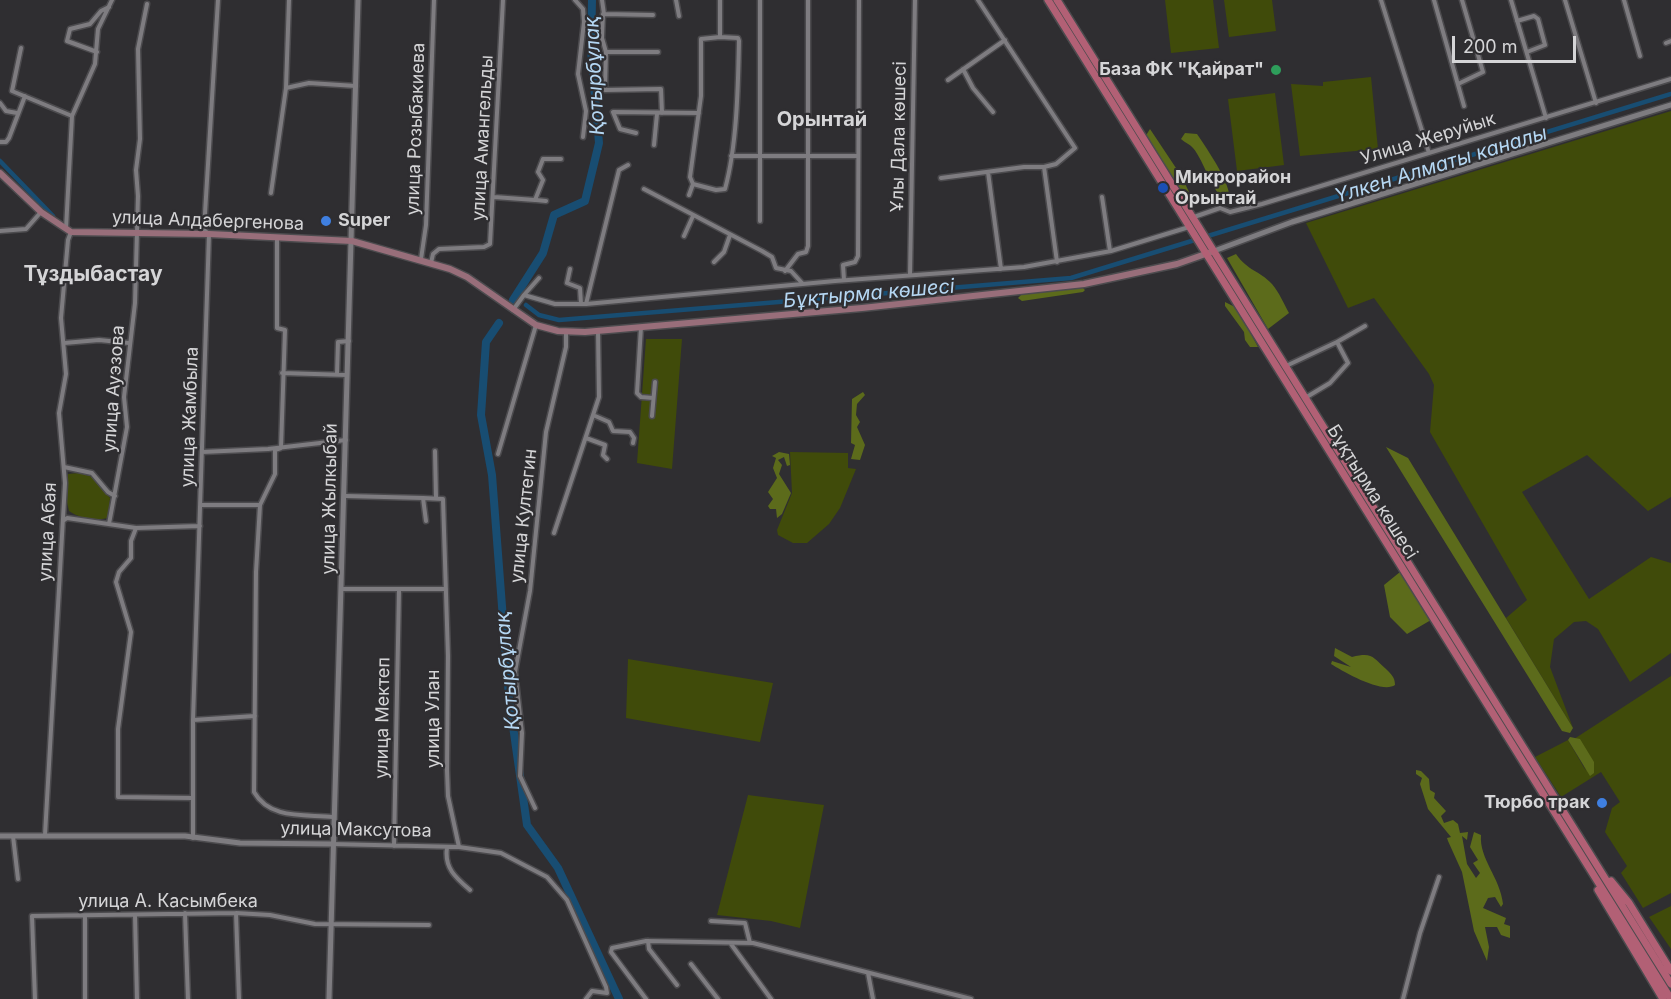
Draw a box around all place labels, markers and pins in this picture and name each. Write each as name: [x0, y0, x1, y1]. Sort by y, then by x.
place label: База ФК "Қайрат": [1099, 59, 1264, 81]
marker: База ФК "Қайрат": [1269, 63, 1283, 77]
place label: Микрорайон Орынтай: [1175, 167, 1291, 210]
marker: Микрорайон Орынтай: [1156, 181, 1170, 195]
place label: Super: [338, 210, 390, 232]
marker: Super: [319, 214, 333, 228]
place label: Тюрбо трак: [1484, 792, 1590, 814]
marker: Тюрбо трак: [1595, 796, 1609, 810]

